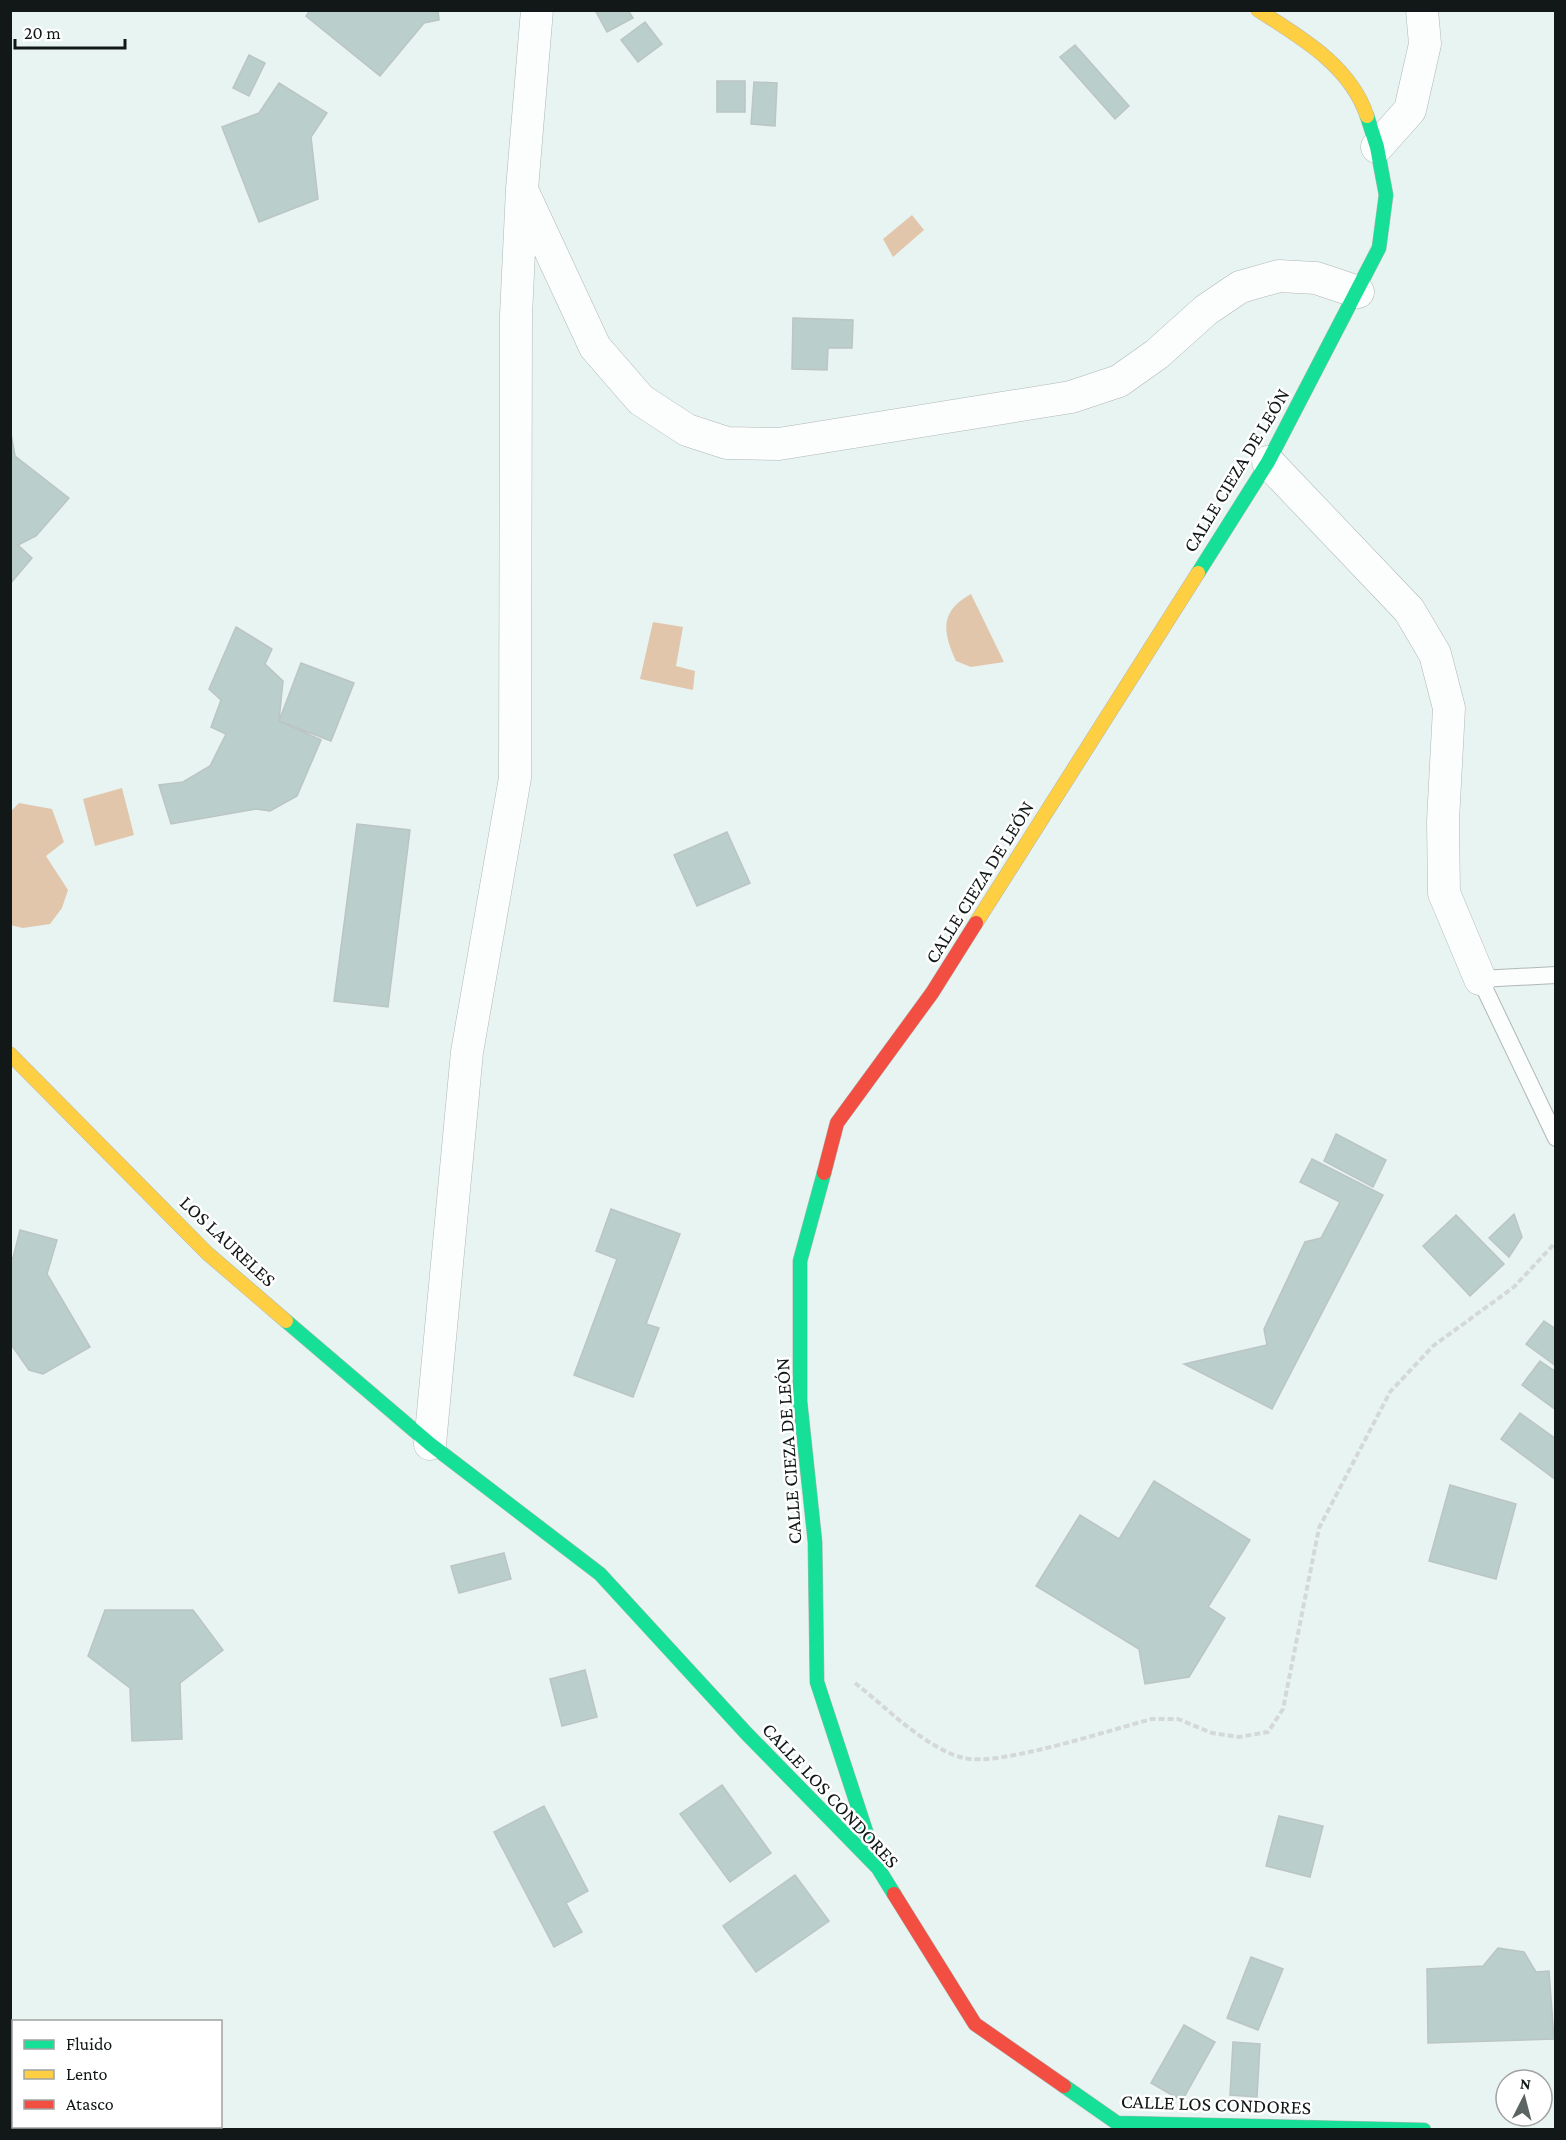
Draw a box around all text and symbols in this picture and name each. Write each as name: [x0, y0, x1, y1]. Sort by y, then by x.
scale bar: [15, 12, 124, 50]
text: 20 m: [24, 23, 61, 43]
street label: CALLE CIEZA DE LEÓN: [1178, 384, 1294, 556]
street label: CALLE CIEZA DE LEÓN: [920, 797, 1038, 967]
street label: LOS LAURELES: [176, 1191, 280, 1291]
street label: CALLE CIEZA DE LEÓN: [771, 1357, 805, 1545]
street label: CALLE LOS CONDORES: [758, 1718, 904, 1872]
legend: [12, 2020, 222, 2128]
text: Fluido: [66, 2034, 112, 2054]
text: Lento: [66, 2064, 107, 2084]
north arrow: [1494, 2068, 1554, 2128]
text: N: [1519, 2075, 1532, 2093]
street label: CALLE LOS CONDORES: [1121, 2090, 1311, 2118]
text: Atasco: [66, 2094, 114, 2114]

